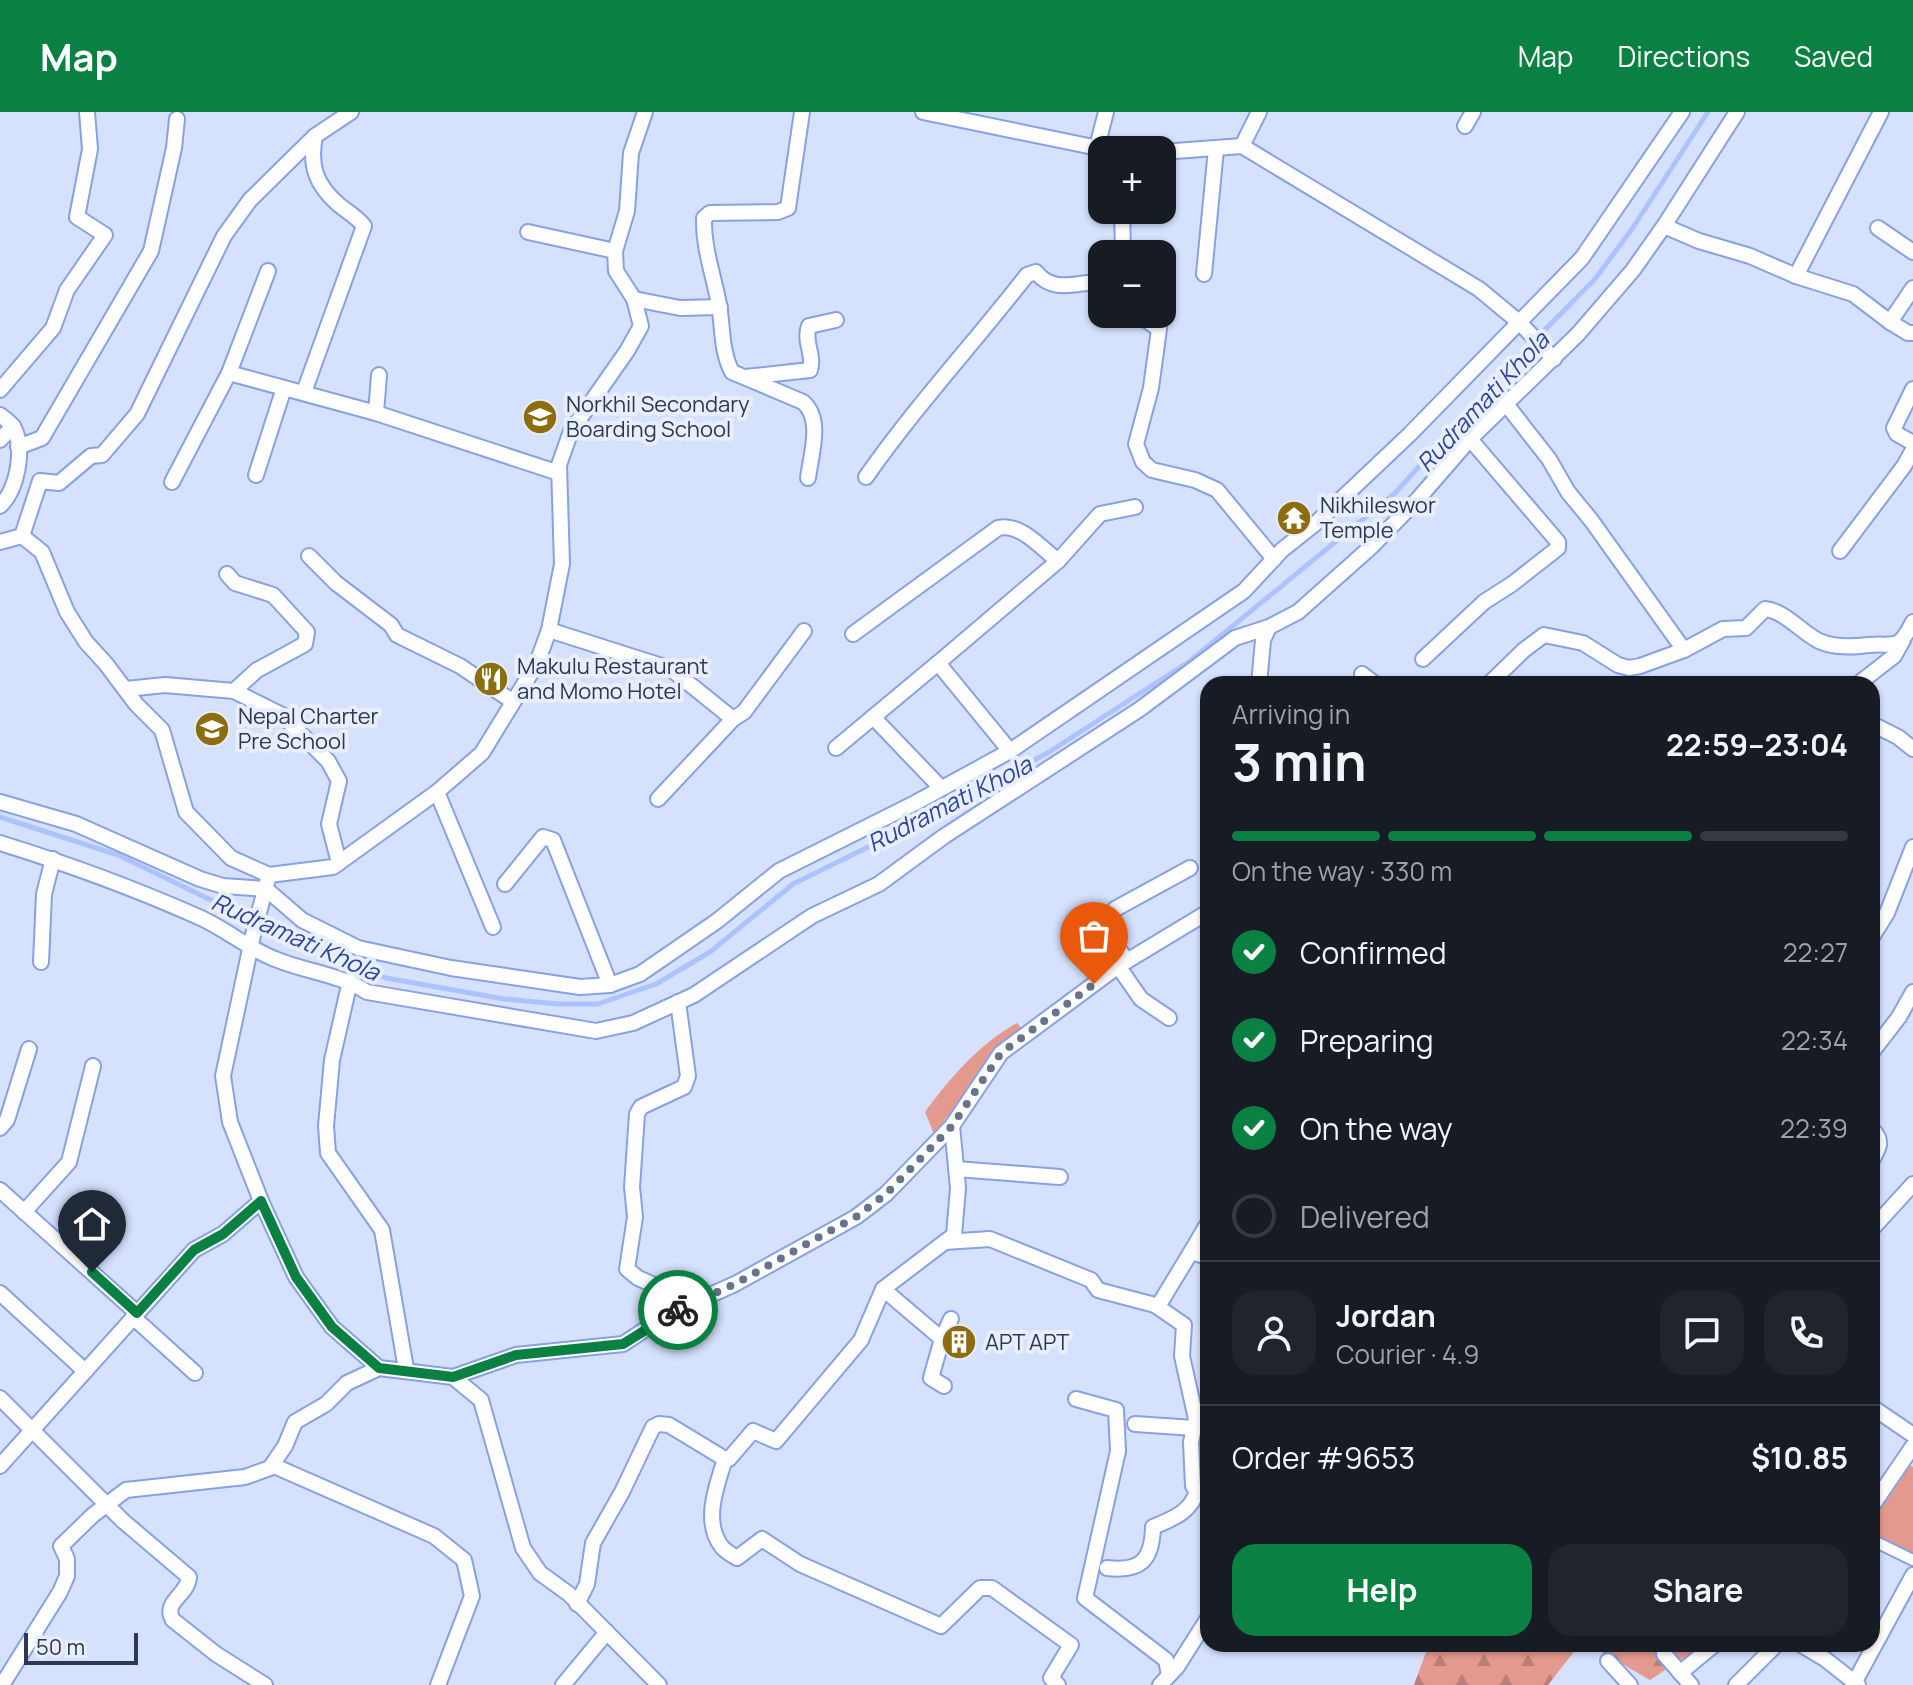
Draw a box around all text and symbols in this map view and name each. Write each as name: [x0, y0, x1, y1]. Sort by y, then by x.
text: Map: [40, 30, 118, 82]
text: Map: [1518, 37, 1573, 75]
text: Directions: [1617, 37, 1750, 75]
text: Saved: [1794, 37, 1873, 75]
map controls: [1088, 136, 1176, 328]
button: +: [1088, 136, 1176, 224]
button: −: [1088, 240, 1176, 328]
water label: Rudramati Khola: [1408, 323, 1557, 478]
place label: Norkhil Secondary Boarding School: [566, 389, 750, 444]
school or university icon: Norkhil Secondary Boarding School: [521, 398, 559, 436]
place label: Nikhileswor Temple: [1320, 490, 1436, 545]
temple icon: Nikhileswor Temple: [1275, 499, 1313, 537]
place label: Makulu Restaurant and Momo Hotel: [517, 651, 708, 706]
restaurant icon: Makulu Restaurant and Momo Hotel: [472, 660, 510, 698]
text: Arriving in: [1232, 696, 1350, 732]
place label: Nepal Charter Pre School: [238, 701, 379, 756]
school or university icon: Nepal Charter Pre School: [193, 710, 231, 748]
text: 22:59–23:04: [1666, 724, 1848, 765]
text: 3 min: [1232, 726, 1367, 797]
water label: Rudramati Khola: [861, 747, 1038, 859]
text: On the way · 330 m: [1232, 853, 1452, 889]
water label: Rudramati Khola: [207, 884, 387, 988]
pin: [1060, 902, 1128, 984]
icon: bag: [1072, 914, 1116, 958]
icon: check: [1232, 930, 1276, 974]
text: Confirmed: [1300, 932, 1447, 973]
text: 22:27: [1783, 934, 1848, 970]
icon: check: [1232, 1018, 1276, 1062]
text: Preparing: [1300, 1020, 1434, 1061]
text: 22:34: [1781, 1022, 1848, 1058]
icon: check: [1232, 1106, 1276, 1150]
text: On the way: [1300, 1108, 1453, 1149]
text: 22:39: [1780, 1110, 1848, 1146]
pin: [58, 1190, 126, 1272]
text: Delivered: [1300, 1196, 1430, 1237]
icon: home: [70, 1202, 114, 1246]
courier: [638, 1270, 718, 1350]
icon: bike: [656, 1288, 700, 1332]
button: person: [1232, 1291, 1316, 1375]
button: chat: [1660, 1291, 1744, 1375]
button: phone: [1764, 1291, 1848, 1375]
text: Jordan: [1336, 1295, 1436, 1336]
building icon: APT APT: [940, 1323, 978, 1361]
place label: APT APT: [985, 1327, 1069, 1357]
text: Courier · 4.9: [1336, 1336, 1479, 1372]
text: Order #9653: [1232, 1437, 1415, 1478]
text: $10.85: [1751, 1437, 1848, 1478]
button: Help: [1232, 1544, 1532, 1636]
button: Share: [1548, 1544, 1848, 1636]
scale bar: [24, 1629, 138, 1665]
text: 50 m: [36, 1632, 85, 1662]

